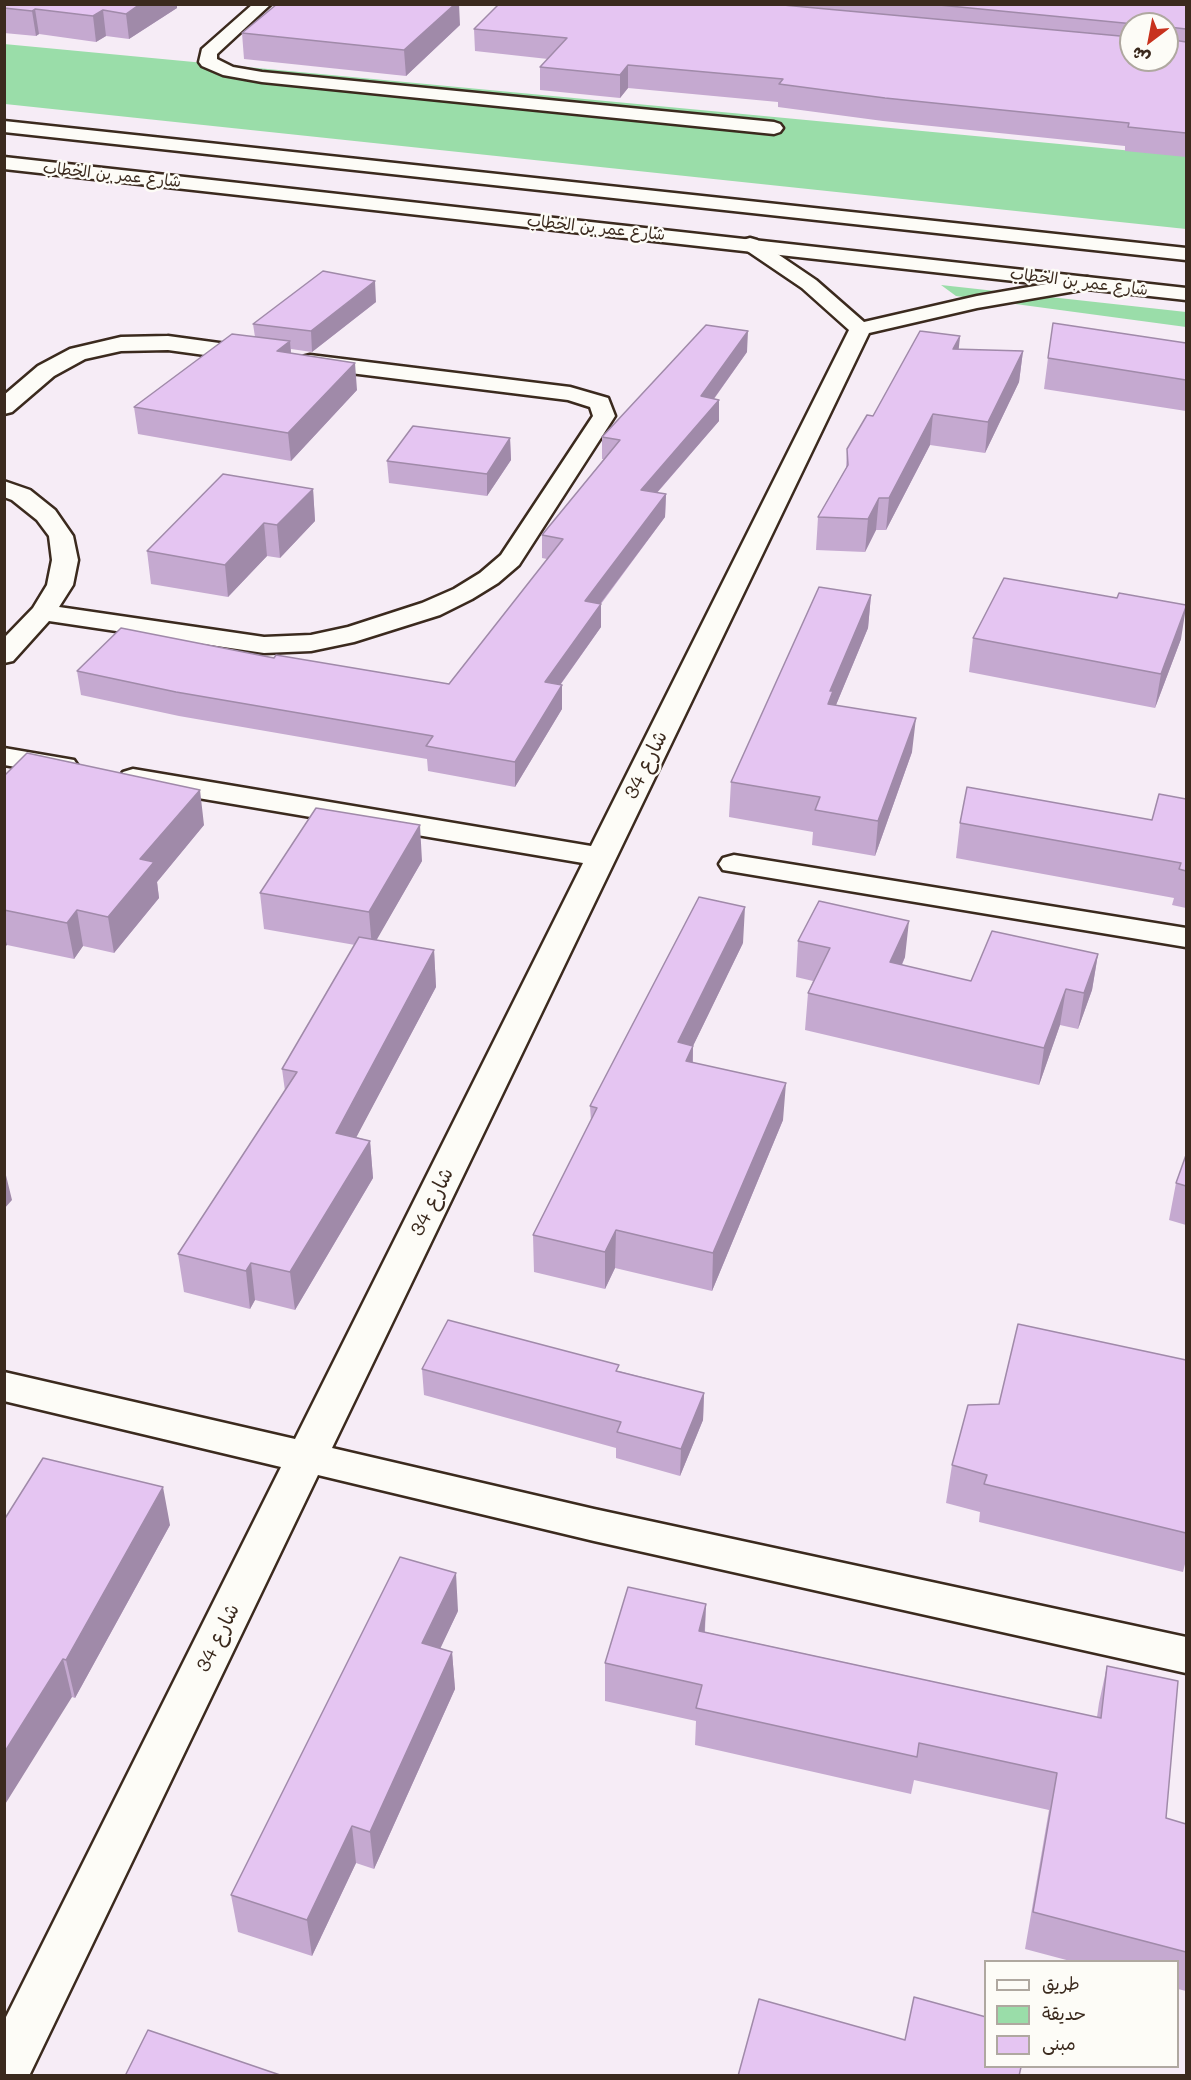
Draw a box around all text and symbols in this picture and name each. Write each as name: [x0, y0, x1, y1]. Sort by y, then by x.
north arrow: [1119, 12, 1179, 72]
text: ش: [1127, 42, 1153, 70]
street label: شارع عمر بن الخطاب: [42, 158, 182, 192]
street label: شارع عمر بن الخطاب: [526, 211, 666, 245]
street label: شارع عمر بن الخطاب: [1009, 264, 1149, 300]
street label: شارع 34: [619, 727, 673, 803]
street label: شارع 34: [405, 1164, 459, 1240]
street label: شارع 34: [191, 1600, 245, 1676]
legend: [984, 1960, 1179, 2068]
text: طريق: [1042, 1971, 1080, 1995]
text: حديقة: [1042, 2001, 1086, 2025]
text: مبنى: [1042, 2031, 1076, 2055]

